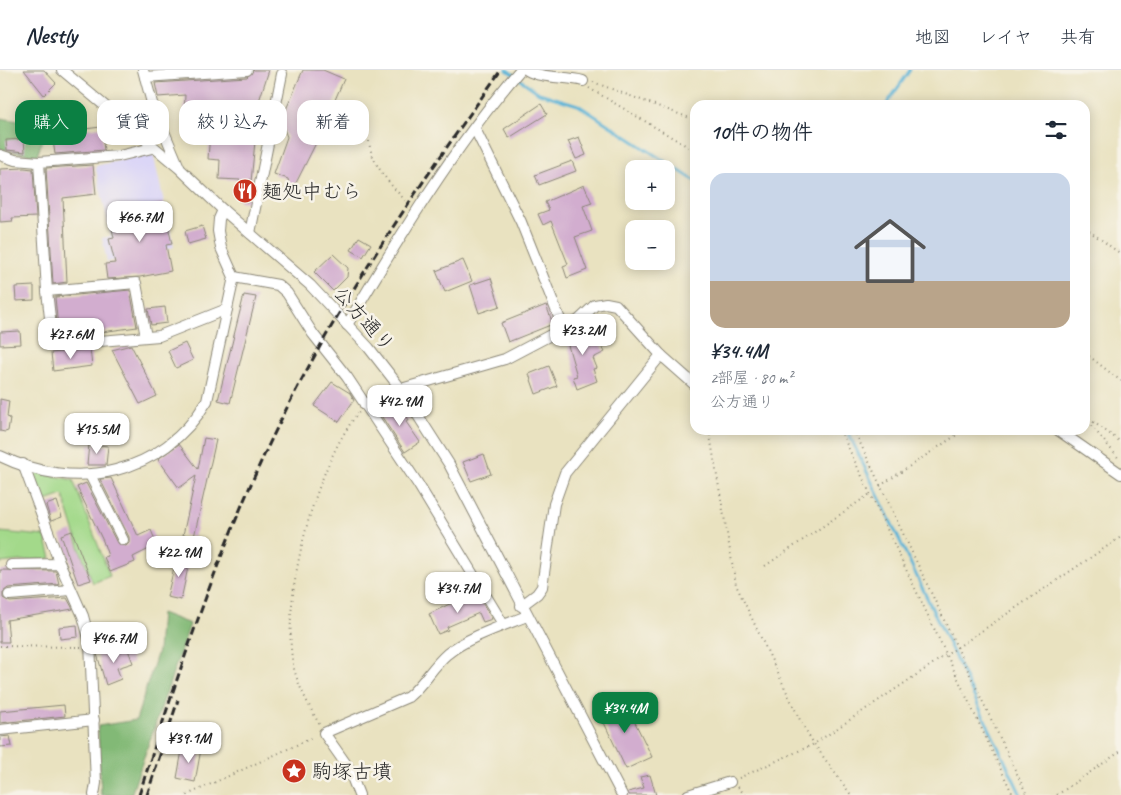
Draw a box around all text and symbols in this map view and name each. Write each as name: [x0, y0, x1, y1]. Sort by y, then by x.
text: Nestly: [25, 20, 77, 50]
text: 地図: [915, 26, 951, 48]
text: レイヤ: [979, 26, 1032, 48]
text: 共有: [1060, 26, 1096, 48]
chip: 購入: [15, 100, 87, 145]
chip: 賃貸: [97, 100, 169, 145]
chip: 絞り込み: [179, 100, 287, 145]
chip: 新着: [297, 100, 369, 145]
icon: filters: [1042, 116, 1070, 144]
text: 10件の物件: [710, 119, 813, 145]
map controls: [625, 160, 675, 270]
button: +: [625, 160, 675, 210]
restaurant icon: 麺処中むら: [232, 178, 258, 204]
place label: 麺処中むら: [262, 179, 362, 204]
pin: ¥66.7M: [99, 200, 181, 243]
icon: home: [845, 206, 935, 296]
text: ¥66.7M: [118, 207, 162, 227]
button: −: [625, 220, 675, 270]
street label: 公方通り: [328, 281, 400, 357]
pin: ¥23.2M: [542, 314, 624, 356]
pin: ¥27.6M: [30, 318, 112, 360]
text: ¥23.2M: [561, 320, 605, 340]
text: ¥27.6M: [49, 324, 93, 344]
text: ¥34.4M: [710, 338, 767, 364]
text: 2部屋 · 80 m²: [710, 368, 792, 388]
pin: ¥42.9M: [359, 384, 441, 427]
text: ¥42.9M: [378, 391, 422, 411]
text: 公方通り: [710, 392, 774, 412]
pin: ¥15.5M: [56, 412, 138, 455]
text: ¥15.5M: [75, 419, 119, 439]
pin: ¥22.9M: [138, 536, 220, 578]
text: ¥22.9M: [157, 542, 201, 562]
pin: ¥34.7M: [417, 572, 499, 614]
text: ¥34.7M: [436, 578, 480, 598]
pin: ¥46.7M: [73, 622, 155, 664]
text: ¥46.7M: [92, 628, 136, 648]
pin: ¥34.4M: [584, 692, 666, 734]
text: ¥34.4M: [603, 698, 647, 718]
pin: ¥39.1M: [148, 722, 230, 764]
text: ¥39.1M: [167, 728, 211, 748]
place icon: 駒塚古墳: [281, 758, 307, 784]
place label: 駒塚古墳: [312, 759, 392, 784]

